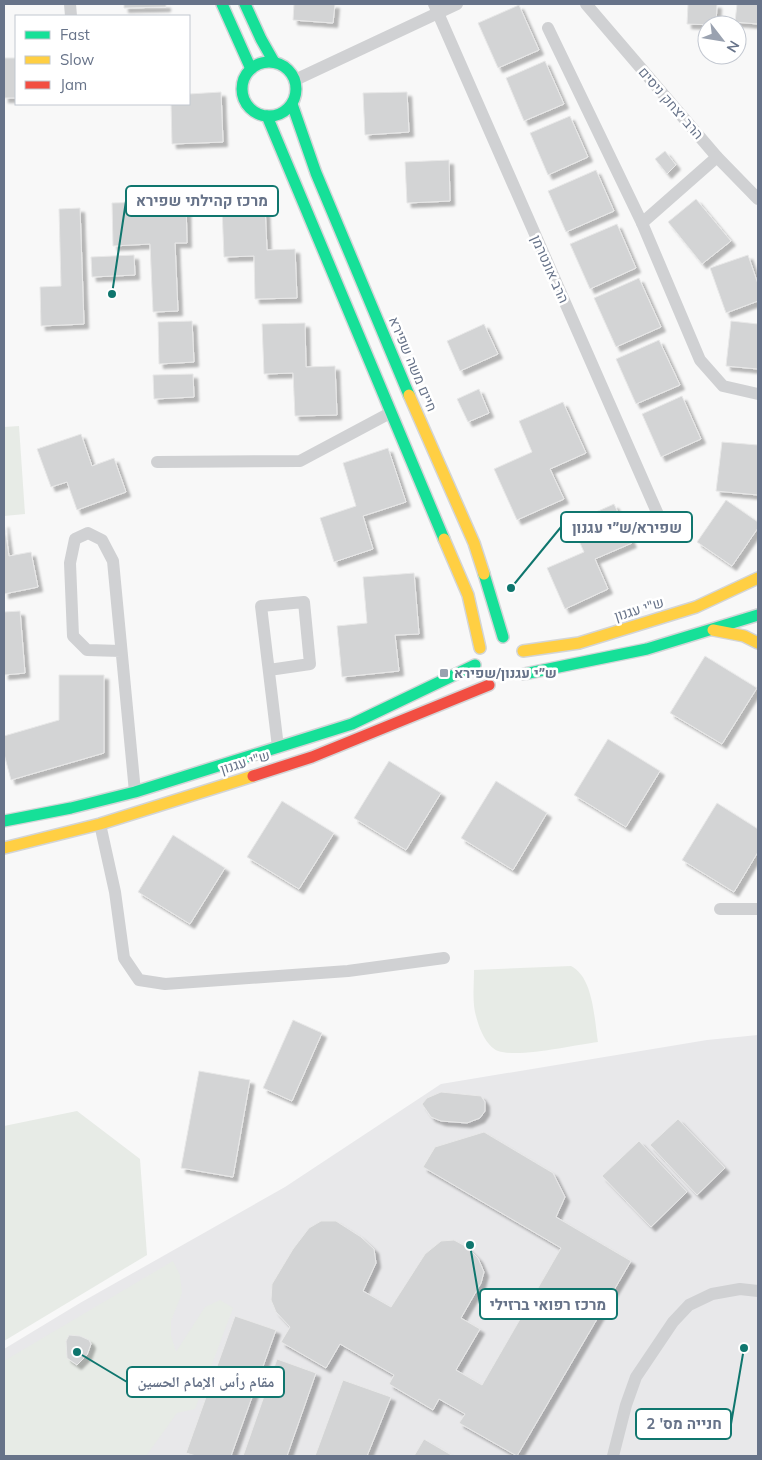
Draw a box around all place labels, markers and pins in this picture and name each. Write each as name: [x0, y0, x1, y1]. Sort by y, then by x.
callout: מרכז קהילתי שפירא: [126, 186, 278, 216]
callout: שפירא/ש״י עגנון: [561, 512, 692, 542]
place label: ש״י עגנון/שפירא: [454, 664, 557, 682]
marker: ש״י עגנון/שפירא: [438, 667, 450, 679]
callout: מרכז רפואי ברזילי: [480, 1289, 617, 1319]
callout: مقام رأس الإمام الحسين: [127, 1367, 284, 1397]
callout: חנייה מס' 2: [636, 1409, 731, 1439]

